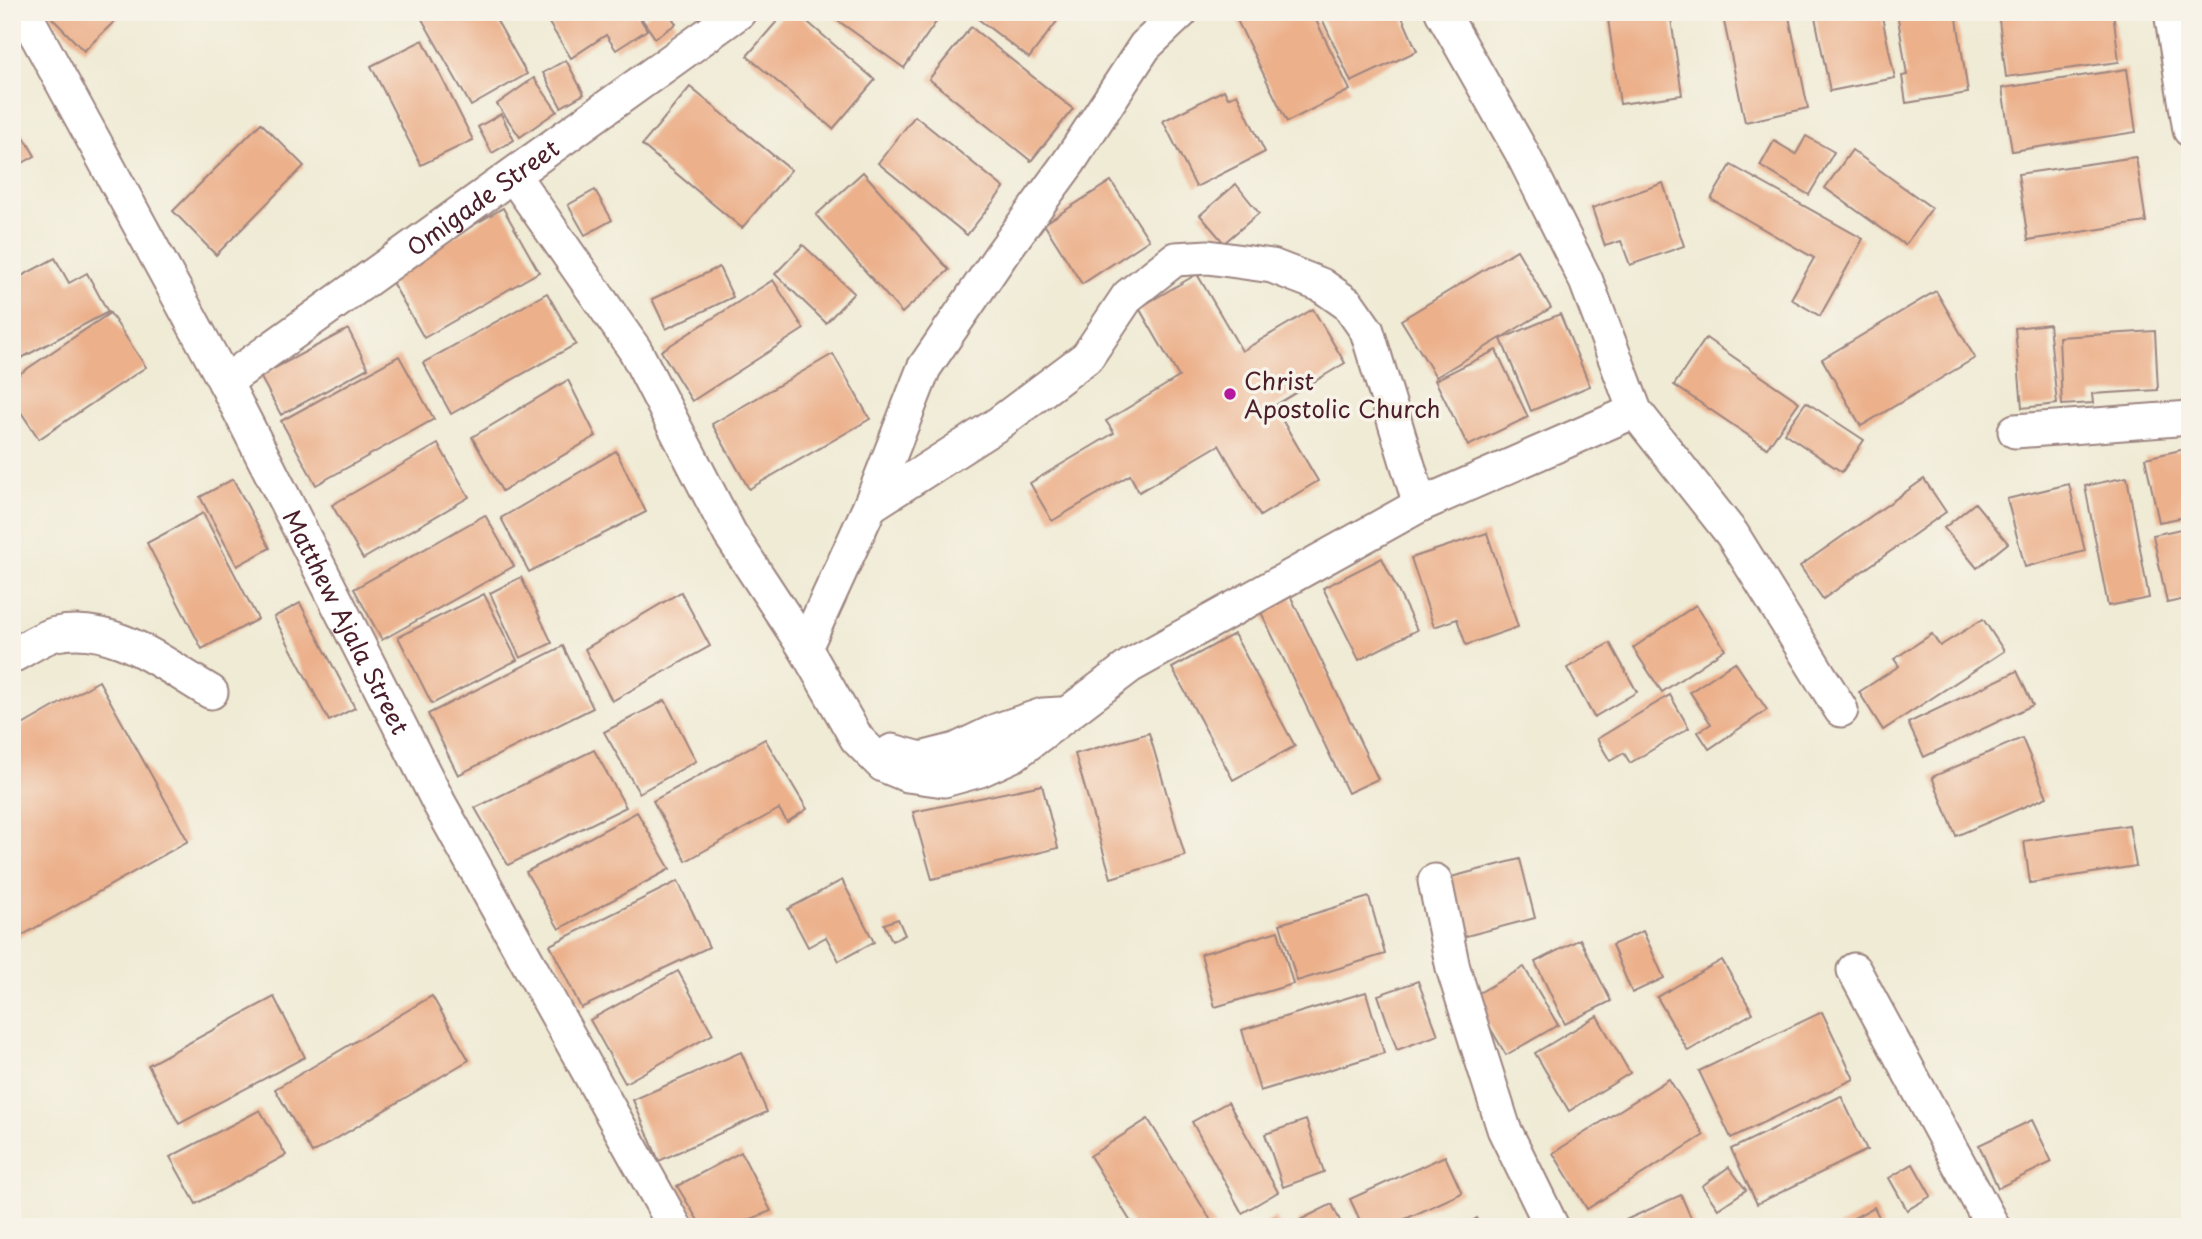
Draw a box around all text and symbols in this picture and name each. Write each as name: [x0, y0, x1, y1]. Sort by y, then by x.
street label: Omigade Street: [399, 129, 566, 264]
place label: Christ Apostolic Church: [1244, 362, 1441, 426]
marker: Christ Apostolic Church: [1222, 386, 1238, 402]
street label: Matthew Ajala Street: [275, 503, 419, 741]

